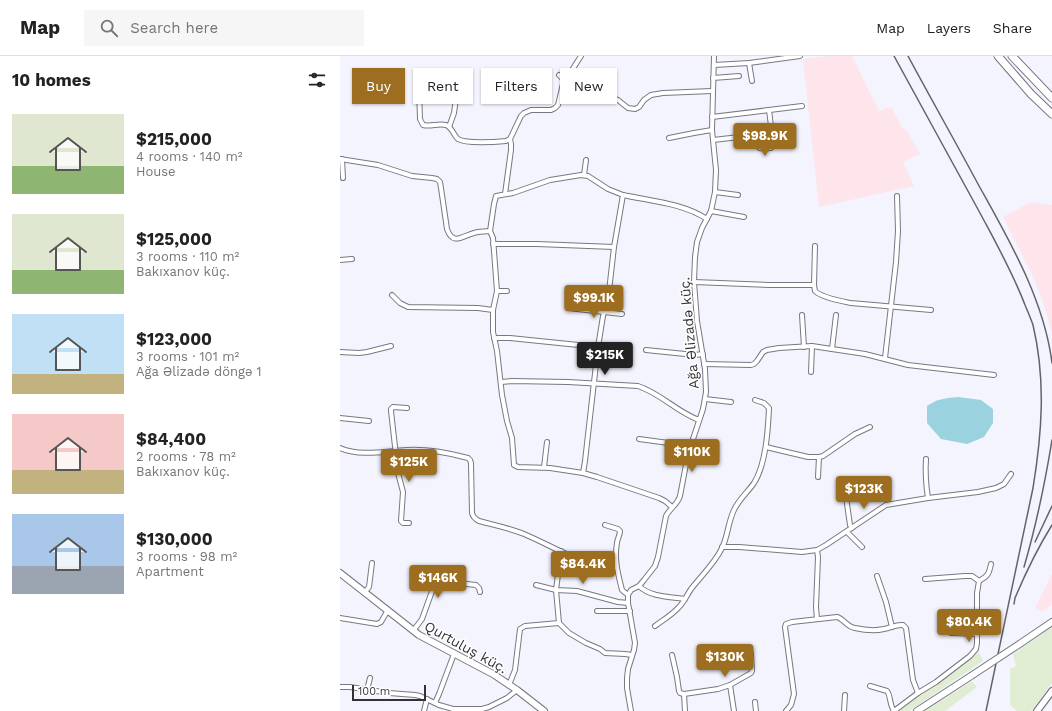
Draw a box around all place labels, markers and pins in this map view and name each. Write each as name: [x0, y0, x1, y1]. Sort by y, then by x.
pin: $98.9K: [732, 123, 798, 157]
pin: $99.1K: [561, 285, 627, 319]
pin: $215K: [577, 342, 633, 376]
pin: $110K: [664, 439, 720, 473]
pin: $125K: [381, 449, 437, 483]
pin: $123K: [836, 476, 892, 510]
pin: $84.4K: [550, 551, 616, 585]
pin: $146K: [410, 565, 466, 599]
pin: $80.4K: [936, 609, 1002, 643]
pin: $130K: [697, 644, 753, 678]

